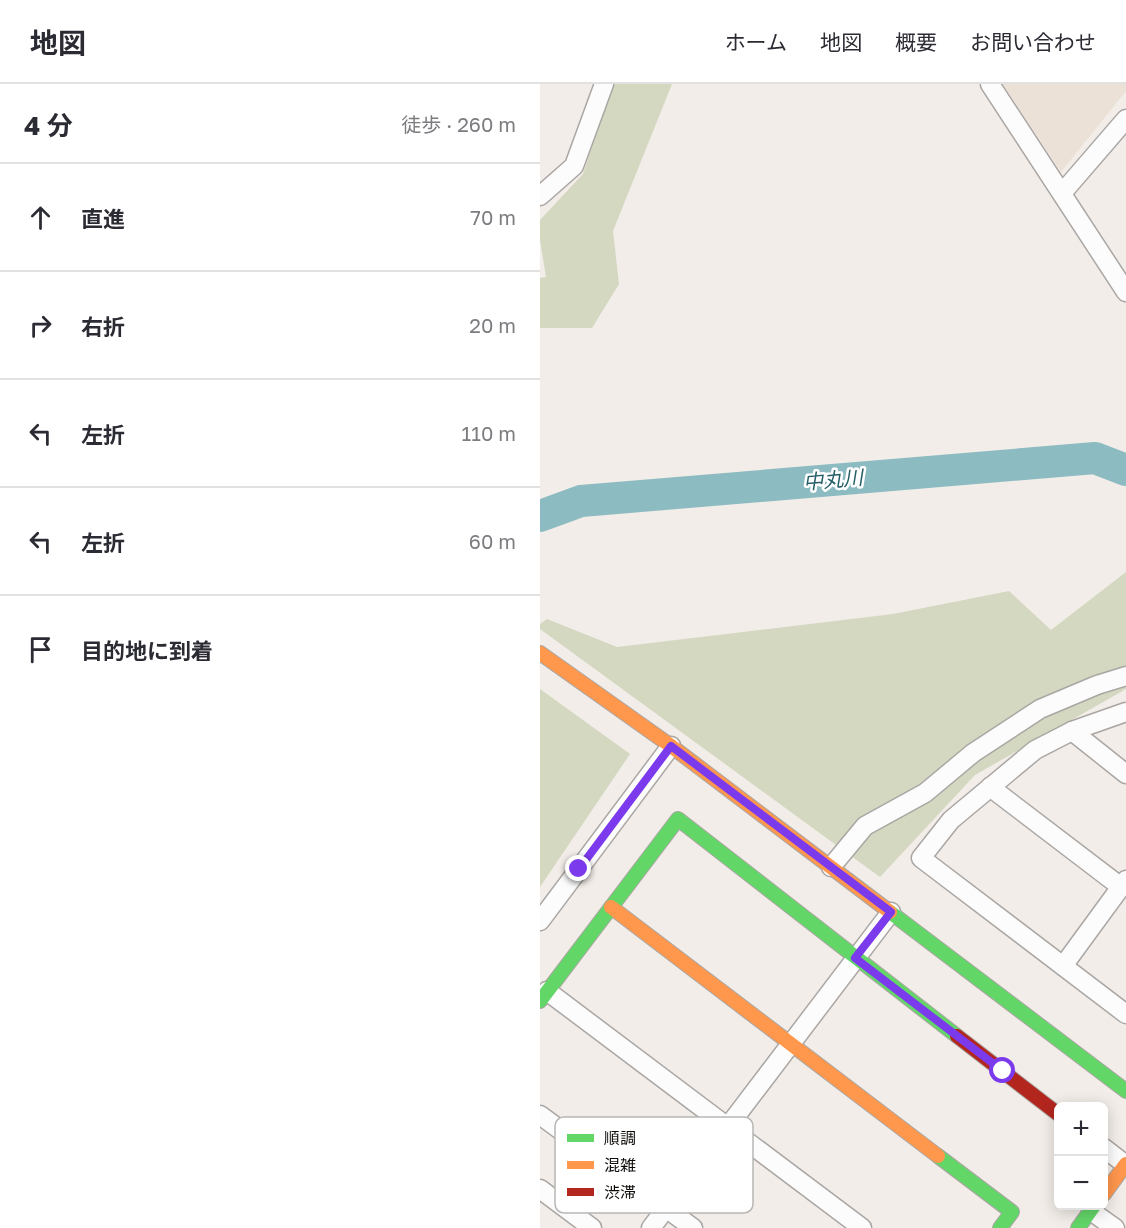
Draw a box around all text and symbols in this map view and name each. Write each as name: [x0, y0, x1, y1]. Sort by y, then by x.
text: 地図: [30, 26, 86, 59]
text: ホーム: [725, 29, 787, 55]
text: 地図: [820, 29, 862, 55]
text: 概要: [895, 29, 937, 55]
text: お問い合わせ: [970, 29, 1096, 55]
text: 4 分: [24, 110, 73, 141]
text: 徒歩 · 260 m: [401, 112, 516, 136]
icon: ahead: [24, 201, 57, 234]
text: 直進: [81, 205, 125, 232]
text: 70 m: [470, 205, 516, 229]
icon: right: [24, 309, 57, 342]
text: 右折: [81, 313, 125, 340]
text: 20 m: [469, 313, 516, 337]
icon: left: [24, 417, 57, 450]
text: 左折: [81, 421, 125, 448]
text: 110 m: [462, 421, 516, 445]
water label: 中丸川: [802, 464, 866, 494]
icon: left: [24, 525, 57, 558]
text: 左折: [81, 529, 125, 556]
text: 60 m: [469, 529, 516, 553]
icon: arrive: [24, 633, 57, 666]
text: 目的地に到着: [81, 637, 213, 664]
route end: [565, 855, 591, 881]
route start: [989, 1057, 1015, 1083]
map controls: [1054, 1102, 1108, 1210]
button: +: [1054, 1102, 1108, 1156]
legend: [555, 1117, 753, 1213]
text: 順調: [604, 1128, 636, 1148]
text: 混雑: [604, 1155, 636, 1175]
button: −: [1054, 1156, 1108, 1210]
text: 渋滞: [604, 1182, 636, 1202]

